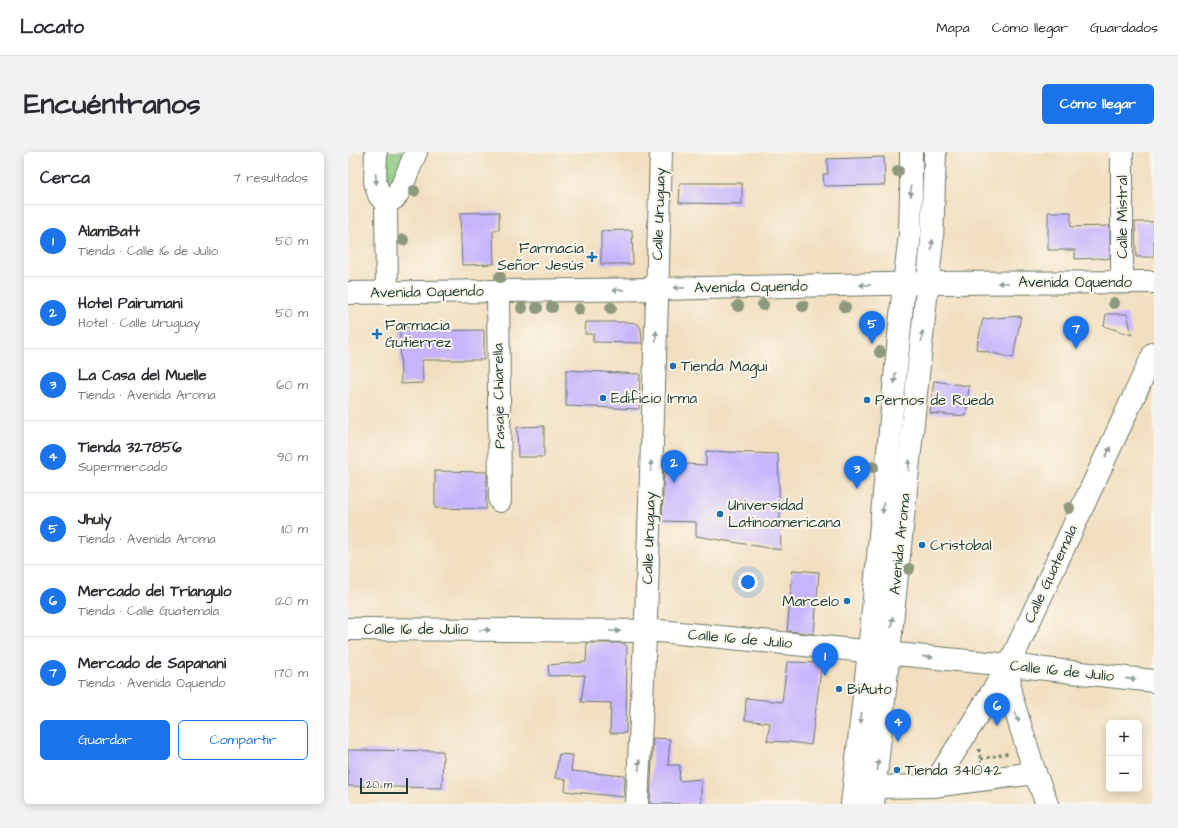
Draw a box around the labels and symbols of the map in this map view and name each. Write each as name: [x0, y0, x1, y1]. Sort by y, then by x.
street label: Calle Uruguay: [647, 167, 672, 261]
one-way arrow: [373, 173, 380, 185]
street label: Calle Mistral: [1112, 175, 1133, 259]
one-way arrow: [908, 185, 914, 198]
place label: Farmacia Señor Jesús: [497, 238, 584, 276]
one-way arrow: [929, 238, 935, 251]
marker: Farmacia Señor Jesús: [587, 252, 597, 262]
street label: Avenida Oquendo: [1018, 272, 1132, 293]
street label: Avenida Oquendo: [694, 275, 809, 298]
street label: Avenida Oquendo: [370, 280, 485, 303]
one-way arrow: [996, 280, 1009, 286]
one-way arrow: [859, 281, 871, 288]
one-way arrow: [672, 285, 685, 291]
one-way arrow: [612, 286, 624, 293]
pin: 5: [859, 311, 885, 344]
place label: Farmacia Gutierrez: [385, 315, 452, 353]
pin: 7: [1063, 316, 1089, 349]
marker: Farmacia Gutierrez: [372, 329, 382, 339]
one-way arrow: [653, 329, 659, 342]
one-way arrow: [919, 330, 926, 342]
street label: Pasaje Chiarella: [488, 343, 510, 449]
place label: Tienda Magui: [681, 356, 768, 378]
marker: Tienda Magui: [668, 361, 678, 371]
one-way arrow: [892, 372, 899, 384]
place label: Edificio Irma: [611, 388, 697, 409]
place label: Pernos de Rueda: [875, 390, 994, 411]
marker: Edificio Irma: [598, 393, 608, 403]
marker: Pernos de Rueda: [862, 395, 872, 405]
one-way arrow: [1105, 447, 1111, 458]
pin: 2: [661, 450, 687, 483]
pin: 3: [844, 456, 870, 489]
one-way arrow: [905, 459, 912, 471]
one-way arrow: [648, 460, 655, 472]
street label: Calle Uruguay: [637, 491, 662, 585]
street label: Avenida Aroma: [884, 492, 916, 596]
place label: Universidad Latinoamericana: [728, 495, 841, 533]
one-way arrow: [879, 502, 886, 514]
marker: Universidad Latinoamericana: [715, 509, 725, 519]
street label: Calle Guatemala: [1019, 521, 1083, 627]
place label: Cristobal: [930, 535, 992, 556]
marker: Cristobal: [917, 540, 927, 550]
your location: [738, 572, 758, 592]
place label: Marcelo: [782, 591, 840, 612]
marker: Marcelo: [842, 596, 852, 606]
one-way arrow: [889, 616, 896, 628]
street label: Calle 16 de Julio: [364, 619, 469, 640]
street label: Calle 16 de Julio: [687, 624, 794, 654]
one-way arrow: [479, 627, 492, 633]
one-way arrow: [609, 628, 622, 634]
pin: 1: [812, 643, 838, 676]
one-way arrow: [922, 653, 934, 660]
street label: Calle 16 de Julio: [1009, 655, 1116, 687]
one-way arrow: [1125, 675, 1137, 682]
place label: BiAuto: [847, 679, 892, 700]
marker: BiAuto: [834, 684, 844, 694]
pin: 6: [984, 693, 1010, 726]
pin: 4: [885, 709, 911, 742]
one-way arrow: [1014, 711, 1020, 723]
one-way arrow: [858, 712, 865, 724]
one-way arrow: [635, 759, 642, 771]
one-way arrow: [875, 759, 881, 771]
place label: Tienda 341042: [905, 760, 1002, 781]
marker: Tienda 341042: [892, 765, 902, 775]
scale bar: [360, 776, 408, 795]

